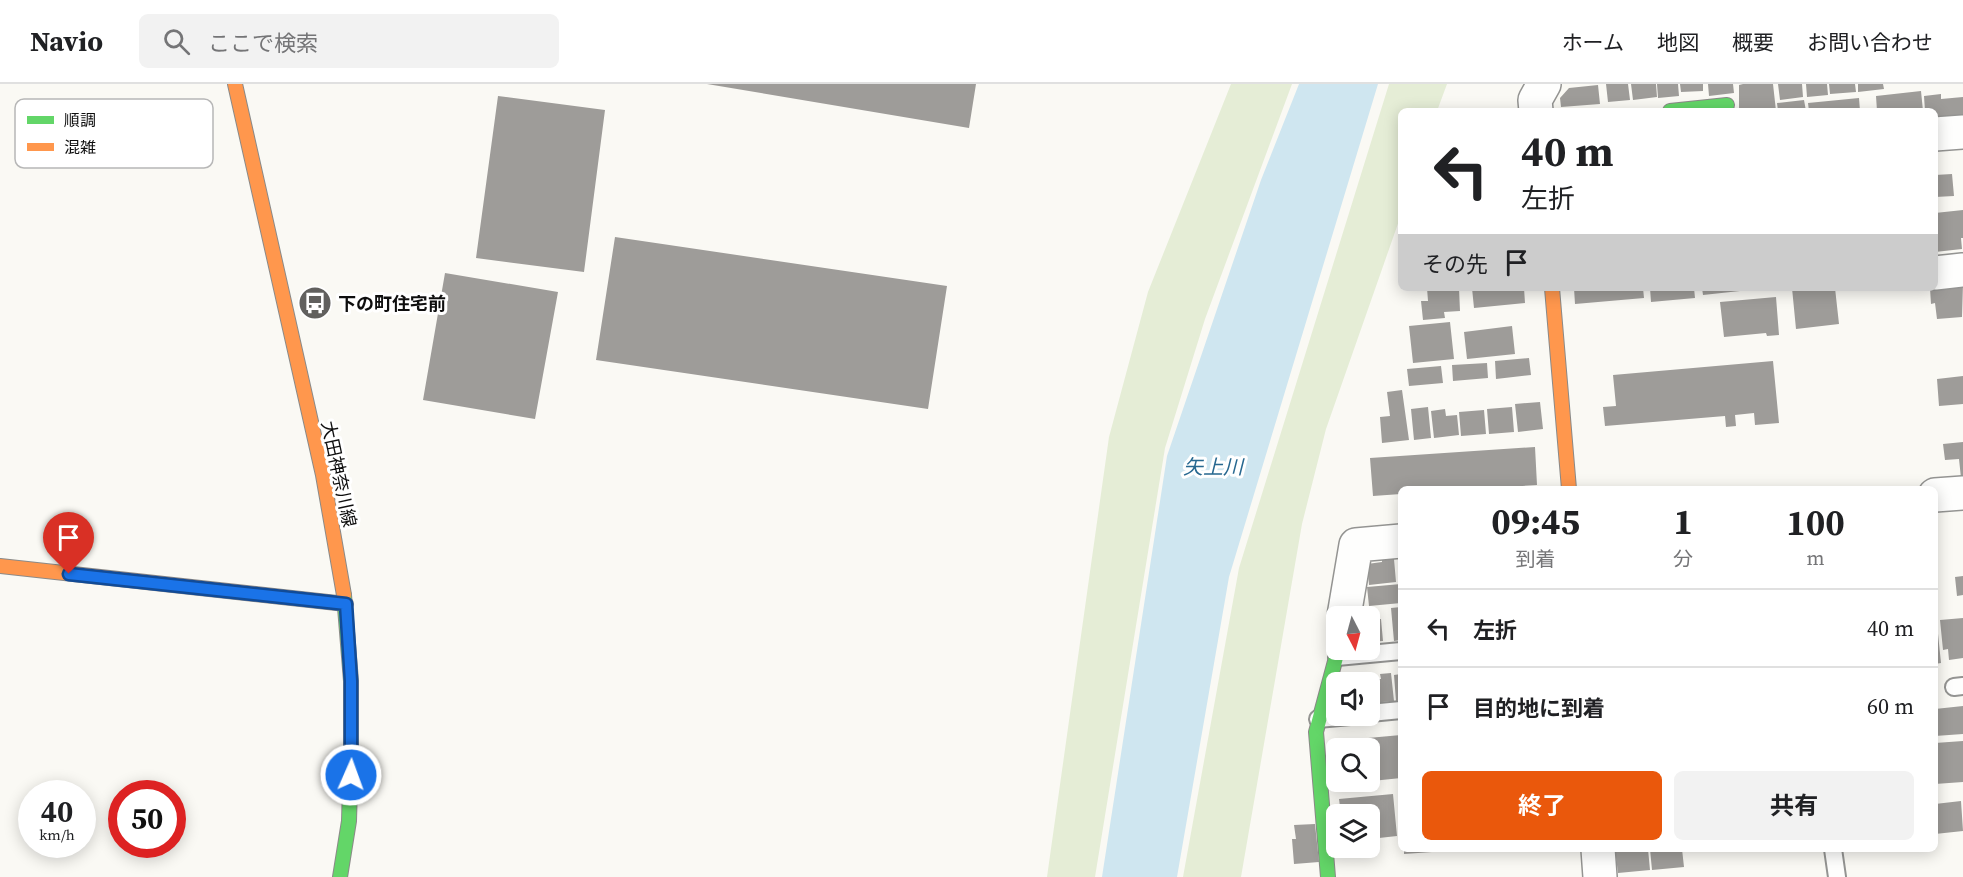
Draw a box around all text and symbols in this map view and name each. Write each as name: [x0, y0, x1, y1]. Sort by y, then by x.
search box: [139, 14, 559, 68]
text: Navio: [30, 22, 103, 60]
icon: search: [160, 25, 193, 58]
text: ここで検索: [208, 28, 318, 58]
text: ホーム: [1562, 28, 1624, 57]
text: 地図: [1657, 28, 1699, 57]
text: 概要: [1732, 28, 1774, 57]
text: お問い合わせ: [1807, 28, 1933, 57]
legend: [15, 99, 213, 168]
text: 順調: [64, 109, 96, 131]
text: 40 m: [1521, 122, 1614, 180]
icon: left: [1422, 132, 1500, 210]
text: 混雑: [64, 136, 96, 158]
text: 左折: [1521, 180, 1575, 217]
icon: arrive: [1500, 246, 1533, 279]
text: その先: [1422, 249, 1488, 279]
bus stop icon: 下の町住宅前: [297, 285, 333, 321]
place label: 下の町住宅前: [338, 291, 446, 316]
street label: 大田神奈川線: [316, 419, 362, 529]
water label: 矢上川: [1183, 453, 1245, 481]
text: 09:45: [1491, 497, 1580, 546]
text: 1: [1673, 497, 1693, 546]
text: 100: [1786, 498, 1845, 547]
pin: [43, 512, 94, 574]
icon: arrive: [52, 521, 85, 554]
text: m: [1807, 544, 1825, 572]
text: 到着: [1516, 545, 1556, 573]
text: 分: [1673, 545, 1693, 573]
north arrow: [1326, 606, 1380, 660]
map controls: [1326, 606, 1380, 858]
icon: left: [1422, 612, 1455, 645]
text: 40 m: [1867, 613, 1914, 643]
text: 左折: [1473, 615, 1517, 645]
button: sound: [1326, 672, 1380, 726]
icon: arrive: [1422, 690, 1455, 723]
text: 60 m: [1867, 691, 1914, 721]
text: 目的地に到着: [1473, 693, 1605, 723]
button: search: [1326, 738, 1380, 792]
position arrow: [319, 743, 383, 807]
button: 終了: [1422, 771, 1662, 840]
button: 共有: [1674, 771, 1914, 840]
speed limit sign: 50: [108, 780, 186, 858]
text: 40: [41, 791, 73, 832]
button: layers: [1326, 804, 1380, 858]
text: km/h: [39, 824, 75, 845]

